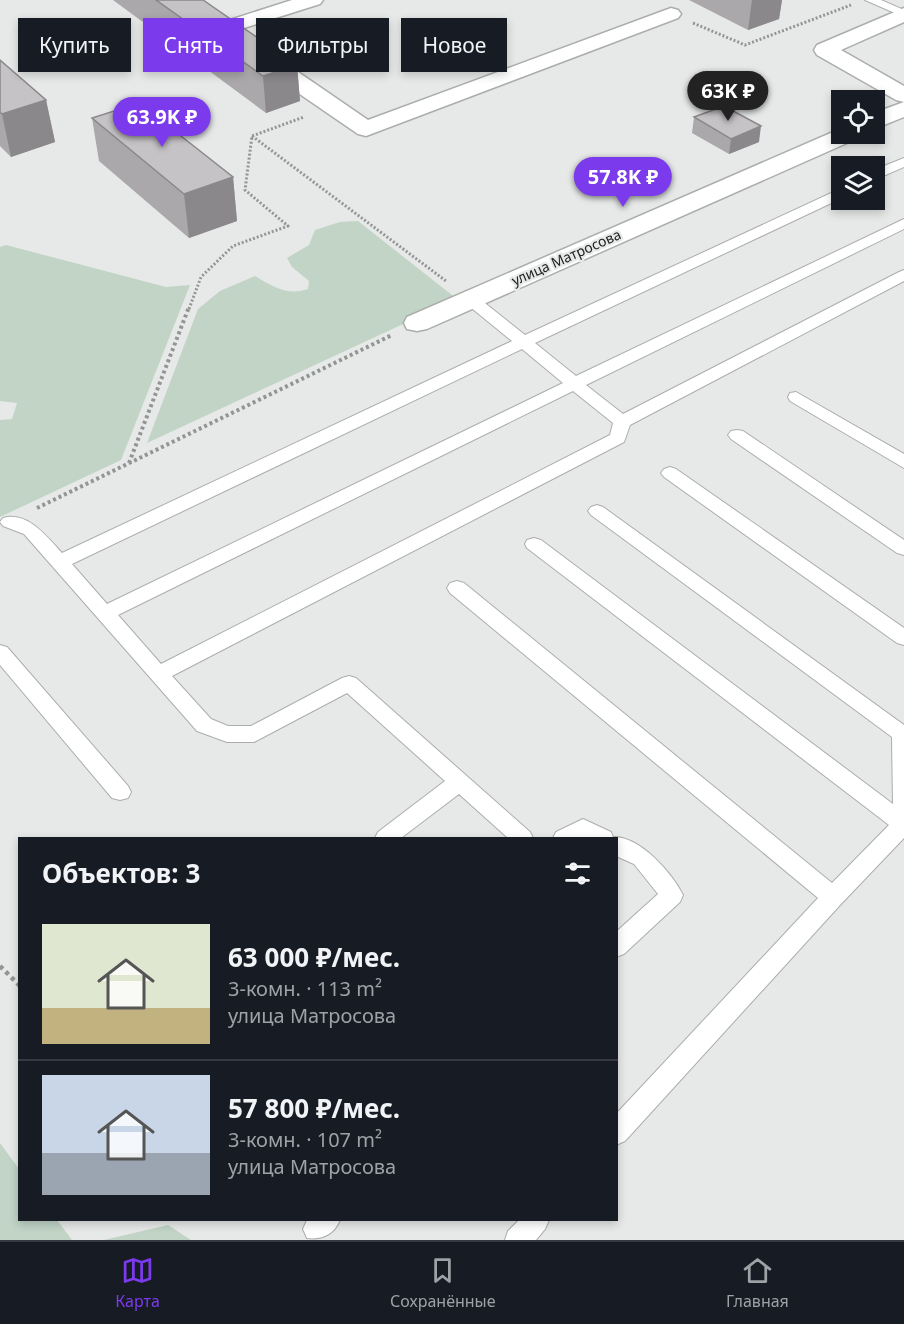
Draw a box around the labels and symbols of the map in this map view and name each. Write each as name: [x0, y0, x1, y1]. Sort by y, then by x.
pin: 63K ₽: [686, 71, 770, 122]
pin: 63.9K ₽: [107, 97, 217, 148]
pin: 57.8K ₽: [568, 157, 678, 208]
street label: улица Матросова: [508, 224, 624, 290]

